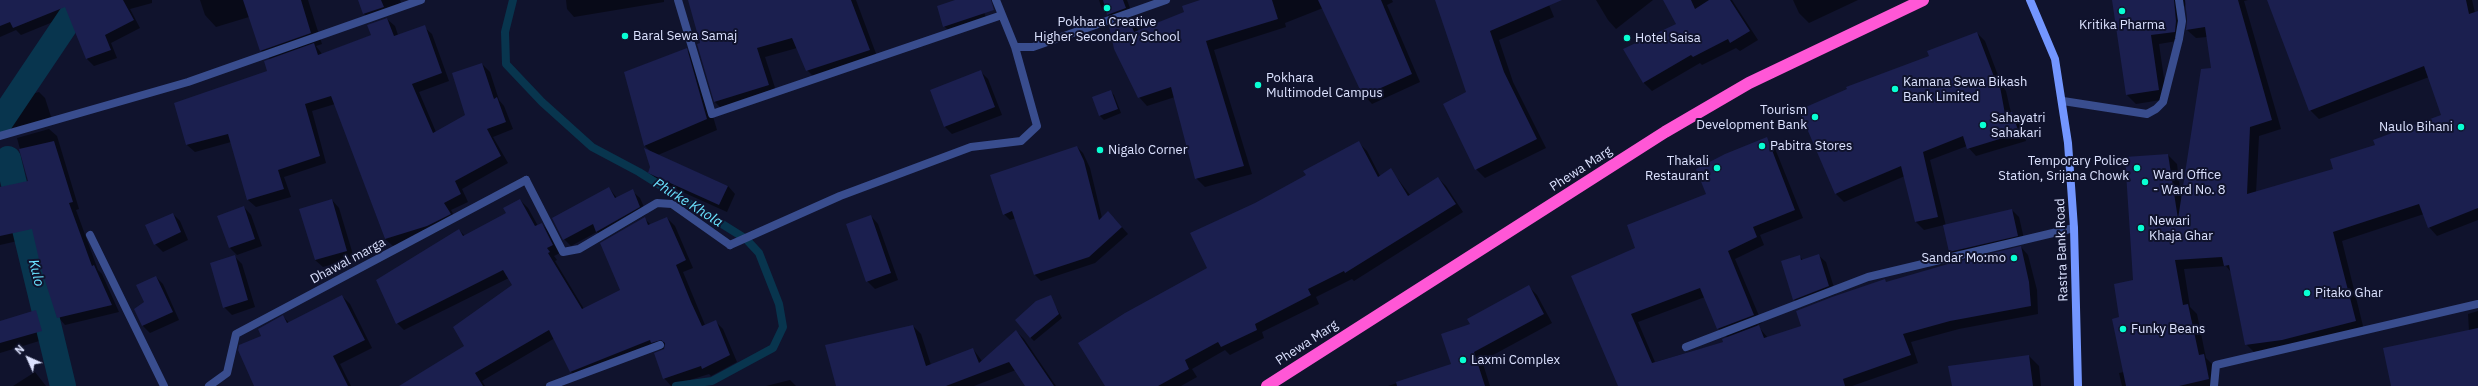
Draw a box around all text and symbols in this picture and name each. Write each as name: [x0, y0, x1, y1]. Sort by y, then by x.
marker: Pokhara Creative Higher Secondary School: [1102, 3, 1112, 13]
marker: Kritika Pharma: [2117, 6, 2127, 16]
place label: Pokhara Creative Higher Secondary School: [1034, 14, 1180, 45]
place label: Kritika Pharma: [2079, 17, 2165, 33]
place label: Baral Sewa Samaj: [633, 28, 737, 44]
place label: Hotel Saisa: [1635, 30, 1701, 46]
marker: Baral Sewa Samaj: [620, 31, 630, 41]
marker: Hotel Saisa: [1622, 33, 1632, 43]
place label: Pokhara Multimodel Campus: [1266, 70, 1383, 101]
place label: Kamana Sewa Bikash Bank Limited: [1903, 74, 2027, 105]
marker: Pokhara Multimodel Campus: [1253, 80, 1263, 90]
marker: Kamana Sewa Bikash Bank Limited: [1890, 84, 1900, 94]
place label: Tourism Development Bank: [1696, 102, 1807, 133]
place label: Sahayatri Sahakari: [1991, 110, 2046, 141]
marker: Tourism Development Bank: [1810, 112, 1820, 122]
place label: Naulo Bihani: [2379, 119, 2453, 135]
marker: Sahayatri Sahakari: [1978, 120, 1988, 130]
marker: Naulo Bihani: [2456, 122, 2466, 132]
place label: Pabitra Stores: [1770, 138, 1852, 154]
marker: Pabitra Stores: [1757, 141, 1767, 151]
place label: Nigalo Corner: [1108, 142, 1188, 158]
street label: Phewa Marg: [1547, 143, 1615, 195]
marker: Nigalo Corner: [1095, 145, 1105, 155]
place label: Thakali Restaurant: [1645, 153, 1709, 184]
place label: Temporary Police Station, Srijana Chowk: [1998, 153, 2129, 184]
marker: Thakali Restaurant: [1712, 163, 1722, 173]
marker: Temporary Police Station, Srijana Chowk: [2132, 163, 2142, 173]
place label: Ward Office - Ward No. 8: [2153, 167, 2226, 198]
water label: Phirke Khola: [650, 175, 726, 231]
marker: Ward Office - Ward No. 8: [2140, 177, 2150, 187]
street label: Rastra Bank Road: [2052, 198, 2072, 302]
place label: Newari Khaja Ghar: [2149, 213, 2213, 244]
marker: Newari Khaja Ghar: [2136, 223, 2146, 233]
street label: Dhawal marga: [308, 235, 388, 287]
place label: Sandar Mo:mo: [1922, 250, 2006, 266]
marker: Sandar Mo:mo: [2009, 253, 2019, 263]
water label: Kulo: [25, 258, 47, 288]
place label: Pitako Ghar: [2315, 285, 2383, 301]
marker: Pitako Ghar: [2302, 288, 2312, 298]
street label: Phewa Marg: [1273, 317, 1341, 369]
place label: Funky Beans: [2131, 321, 2205, 337]
marker: Funky Beans: [2118, 324, 2128, 334]
north arrow: [8, 338, 48, 378]
text: N: [12, 342, 27, 357]
place label: Laxmi Complex: [1471, 352, 1560, 368]
marker: Laxmi Complex: [1458, 355, 1468, 365]

